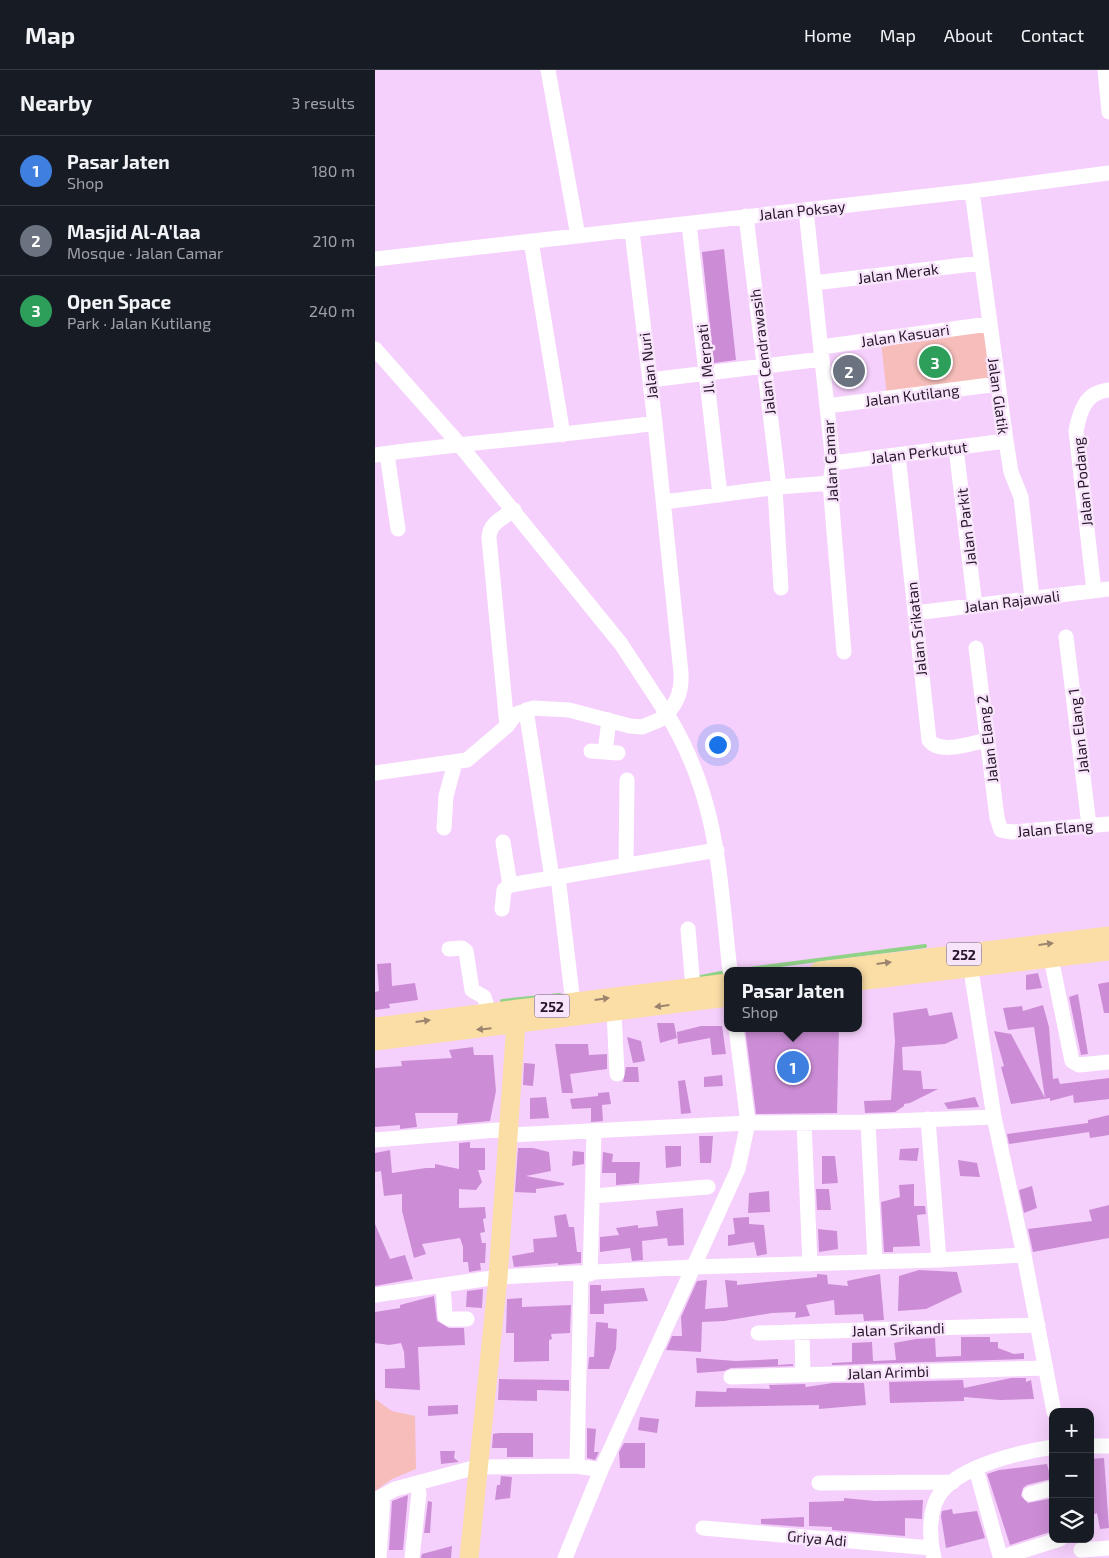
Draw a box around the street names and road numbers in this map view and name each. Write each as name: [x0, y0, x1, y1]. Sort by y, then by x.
street label: Jalan Poksay: [758, 197, 846, 223]
street label: Jalan Merak: [857, 259, 940, 287]
street label: Jalan Cendrawasih: [745, 288, 779, 416]
street label: Jalan Kasuari: [860, 320, 950, 350]
street label: Jl. Merpati: [692, 323, 718, 395]
street label: Jalan Nuri: [635, 332, 661, 400]
street label: Jalan Glatik: [985, 356, 1013, 436]
street label: Jalan Kutilang: [864, 380, 961, 410]
street label: Jalan Camar: [819, 419, 841, 503]
street label: Jalan Podang: [1068, 436, 1096, 527]
street label: Jalan Perkutut: [870, 437, 969, 467]
street label: Jalan Parkit: [952, 487, 980, 567]
street label: Jalan Srikatan: [902, 581, 930, 677]
street label: Jalan Rajawali: [963, 586, 1061, 617]
street label: Jalan Elang 1: [1064, 687, 1092, 775]
street label: Jalan Elang 2: [973, 694, 1001, 784]
street label: Jalan Elang: [1016, 816, 1094, 840]
road number: 252: [947, 942, 981, 966]
road number: 252: [535, 994, 569, 1018]
street label: Jalan Srikandi: [851, 1318, 945, 1340]
street label: Jalan Arimbi: [847, 1362, 929, 1382]
street label: Griya Adi: [786, 1526, 848, 1550]

